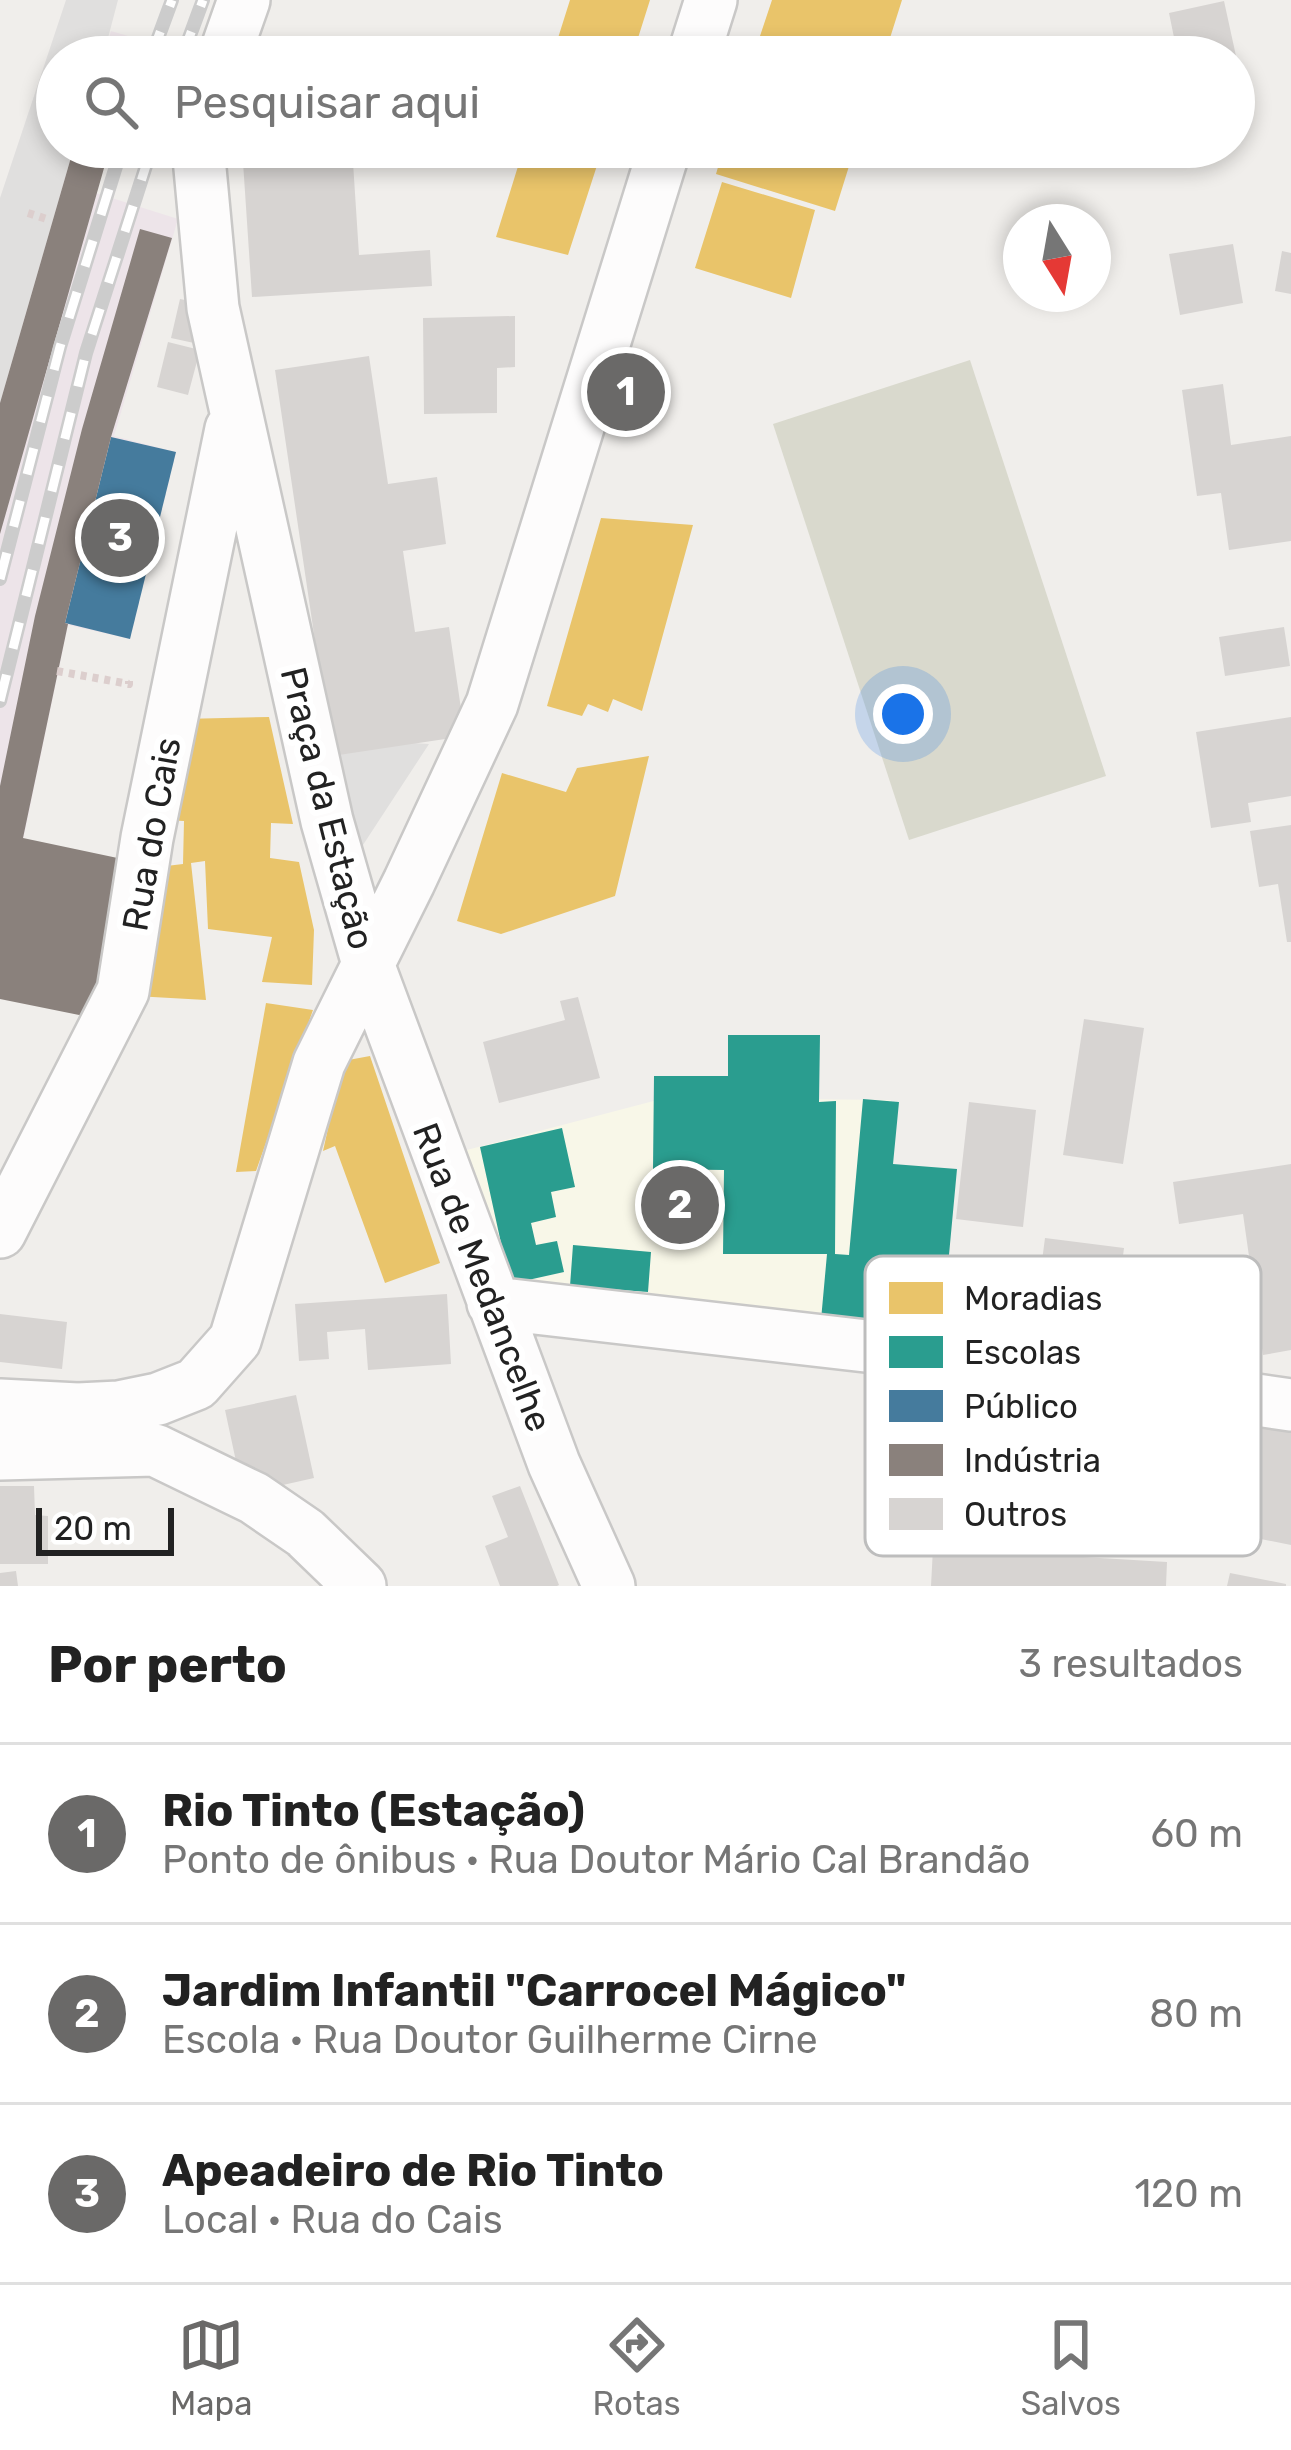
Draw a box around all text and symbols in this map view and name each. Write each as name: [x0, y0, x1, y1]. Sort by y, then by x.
search box: [36, 36, 1255, 168]
icon: search: [78, 69, 144, 135]
text: Pesquisar aqui: [174, 76, 480, 129]
north arrow: [1003, 204, 1111, 312]
pin: 1: [587, 347, 665, 437]
pin: 3: [81, 493, 159, 583]
street label: Praça da Estação: [272, 662, 383, 954]
your location: [873, 684, 933, 744]
street label: Rua do Cais: [113, 734, 190, 934]
street label: Rua de Medancelhe: [404, 1117, 561, 1438]
pin: 2: [641, 1160, 719, 1250]
legend: [865, 1256, 1261, 1556]
text: Moradias: [964, 1279, 1102, 1318]
text: Escolas: [964, 1333, 1081, 1372]
text: Público: [964, 1387, 1078, 1426]
text: Indústria: [964, 1441, 1101, 1480]
text: Outros: [964, 1495, 1067, 1534]
scale bar: [36, 1502, 174, 1555]
text: 20 m: [54, 1509, 132, 1548]
text: Por perto: [48, 1634, 287, 1695]
text: 3 resultados: [1019, 1641, 1243, 1687]
text: Rio Tinto (Estação): [162, 1784, 585, 1837]
text: 1: [77, 1811, 97, 1857]
text: 60 m: [1150, 1811, 1243, 1857]
text: Ponto de ônibus · Rua Doutor Mário Cal Brandão: [162, 1837, 1030, 1883]
text: Jardim Infantil "Carrocel Mágico": [162, 1964, 906, 2017]
text: 2: [74, 1991, 100, 2037]
text: 80 m: [1149, 1991, 1243, 2037]
text: Escola · Rua Doutor Guilherme Cirne: [162, 2017, 818, 2063]
text: Apeadeiro de Rio Tinto: [162, 2144, 664, 2197]
text: 3: [74, 2171, 100, 2217]
text: 120 m: [1134, 2171, 1243, 2217]
text: Local · Rua do Cais: [162, 2197, 503, 2243]
tab: Mapa: [170, 2312, 252, 2423]
tab: Rotas: [592, 2312, 681, 2423]
tab: Salvos: [1021, 2312, 1121, 2423]

